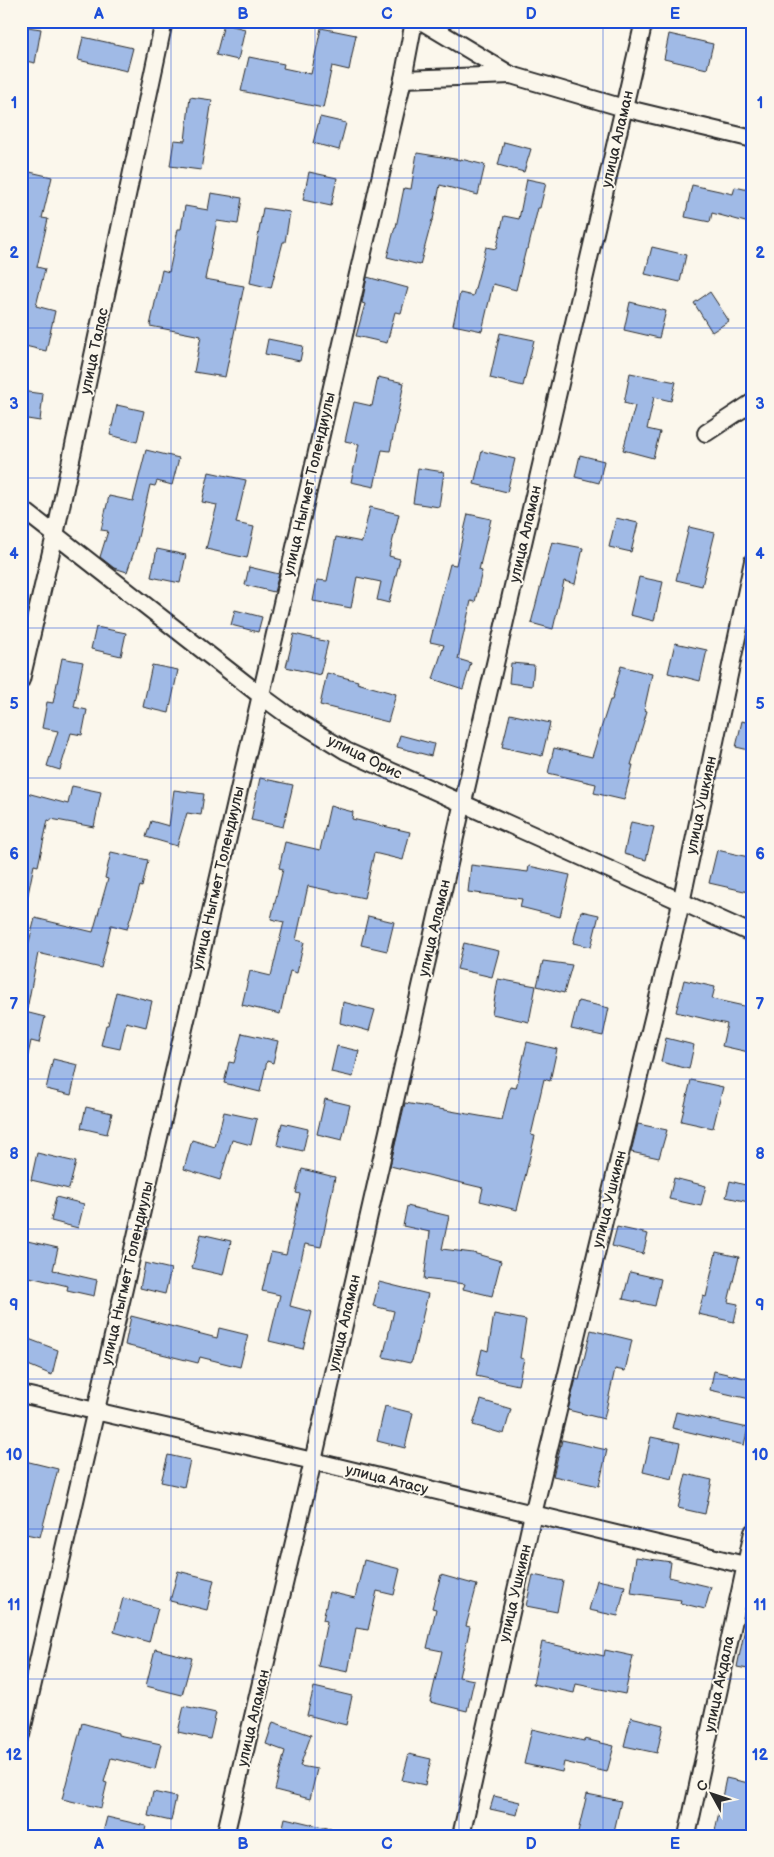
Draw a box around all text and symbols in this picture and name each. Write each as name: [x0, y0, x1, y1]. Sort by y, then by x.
text: A: [93, 5, 104, 24]
text: B: [237, 5, 249, 24]
text: C: [381, 5, 393, 24]
text: D: [525, 5, 537, 24]
text: E: [670, 5, 680, 24]
street label: улица Аламан: [597, 89, 638, 190]
text: 1: [11, 94, 17, 113]
text: 1: [757, 94, 763, 113]
text: 2: [9, 244, 19, 263]
text: 2: [755, 244, 765, 263]
street label: улица Талас: [76, 306, 113, 396]
street label: улица Ныгмет Толендиулы: [279, 390, 340, 578]
text: 3: [9, 395, 19, 414]
text: 3: [755, 395, 765, 414]
street label: улица Аламан: [505, 484, 546, 585]
text: 4: [9, 545, 19, 564]
text: 4: [755, 545, 765, 564]
text: 5: [9, 695, 19, 714]
text: 5: [755, 695, 765, 714]
street label: улица Орис: [324, 731, 406, 784]
street label: улица Ушкиян: [682, 754, 721, 856]
street label: улица Ныгмет Толендиулы: [188, 784, 249, 972]
text: 6: [9, 845, 19, 864]
text: 6: [755, 845, 765, 864]
street label: улица Аламан: [414, 878, 455, 979]
text: 7: [10, 995, 19, 1014]
text: 7: [756, 995, 765, 1014]
text: 8: [9, 1145, 19, 1164]
text: 8: [755, 1145, 765, 1164]
street label: улица Ушкиян: [588, 1148, 631, 1250]
street label: улица Ныгмет Толендиулы: [97, 1179, 158, 1367]
street label: улица Аламан: [324, 1273, 365, 1374]
text: 9: [9, 1296, 19, 1315]
text: 9: [755, 1296, 765, 1315]
text: 10: [6, 1446, 22, 1465]
text: 10: [752, 1446, 768, 1465]
street label: улица Атасу: [344, 1460, 430, 1499]
street label: улица Ушкиян: [495, 1542, 536, 1644]
text: 11: [7, 1596, 21, 1615]
text: 11: [753, 1596, 767, 1615]
street label: улица Акдала: [700, 1634, 739, 1734]
street label: улица Аламан: [233, 1668, 274, 1769]
text: 12: [6, 1746, 23, 1765]
text: 12: [752, 1746, 769, 1765]
north arrow: [686, 1770, 736, 1820]
text: С: [693, 1777, 712, 1795]
text: A: [93, 1835, 104, 1854]
text: B: [237, 1835, 249, 1854]
text: C: [381, 1835, 393, 1854]
text: D: [525, 1835, 537, 1854]
text: E: [670, 1835, 680, 1854]

